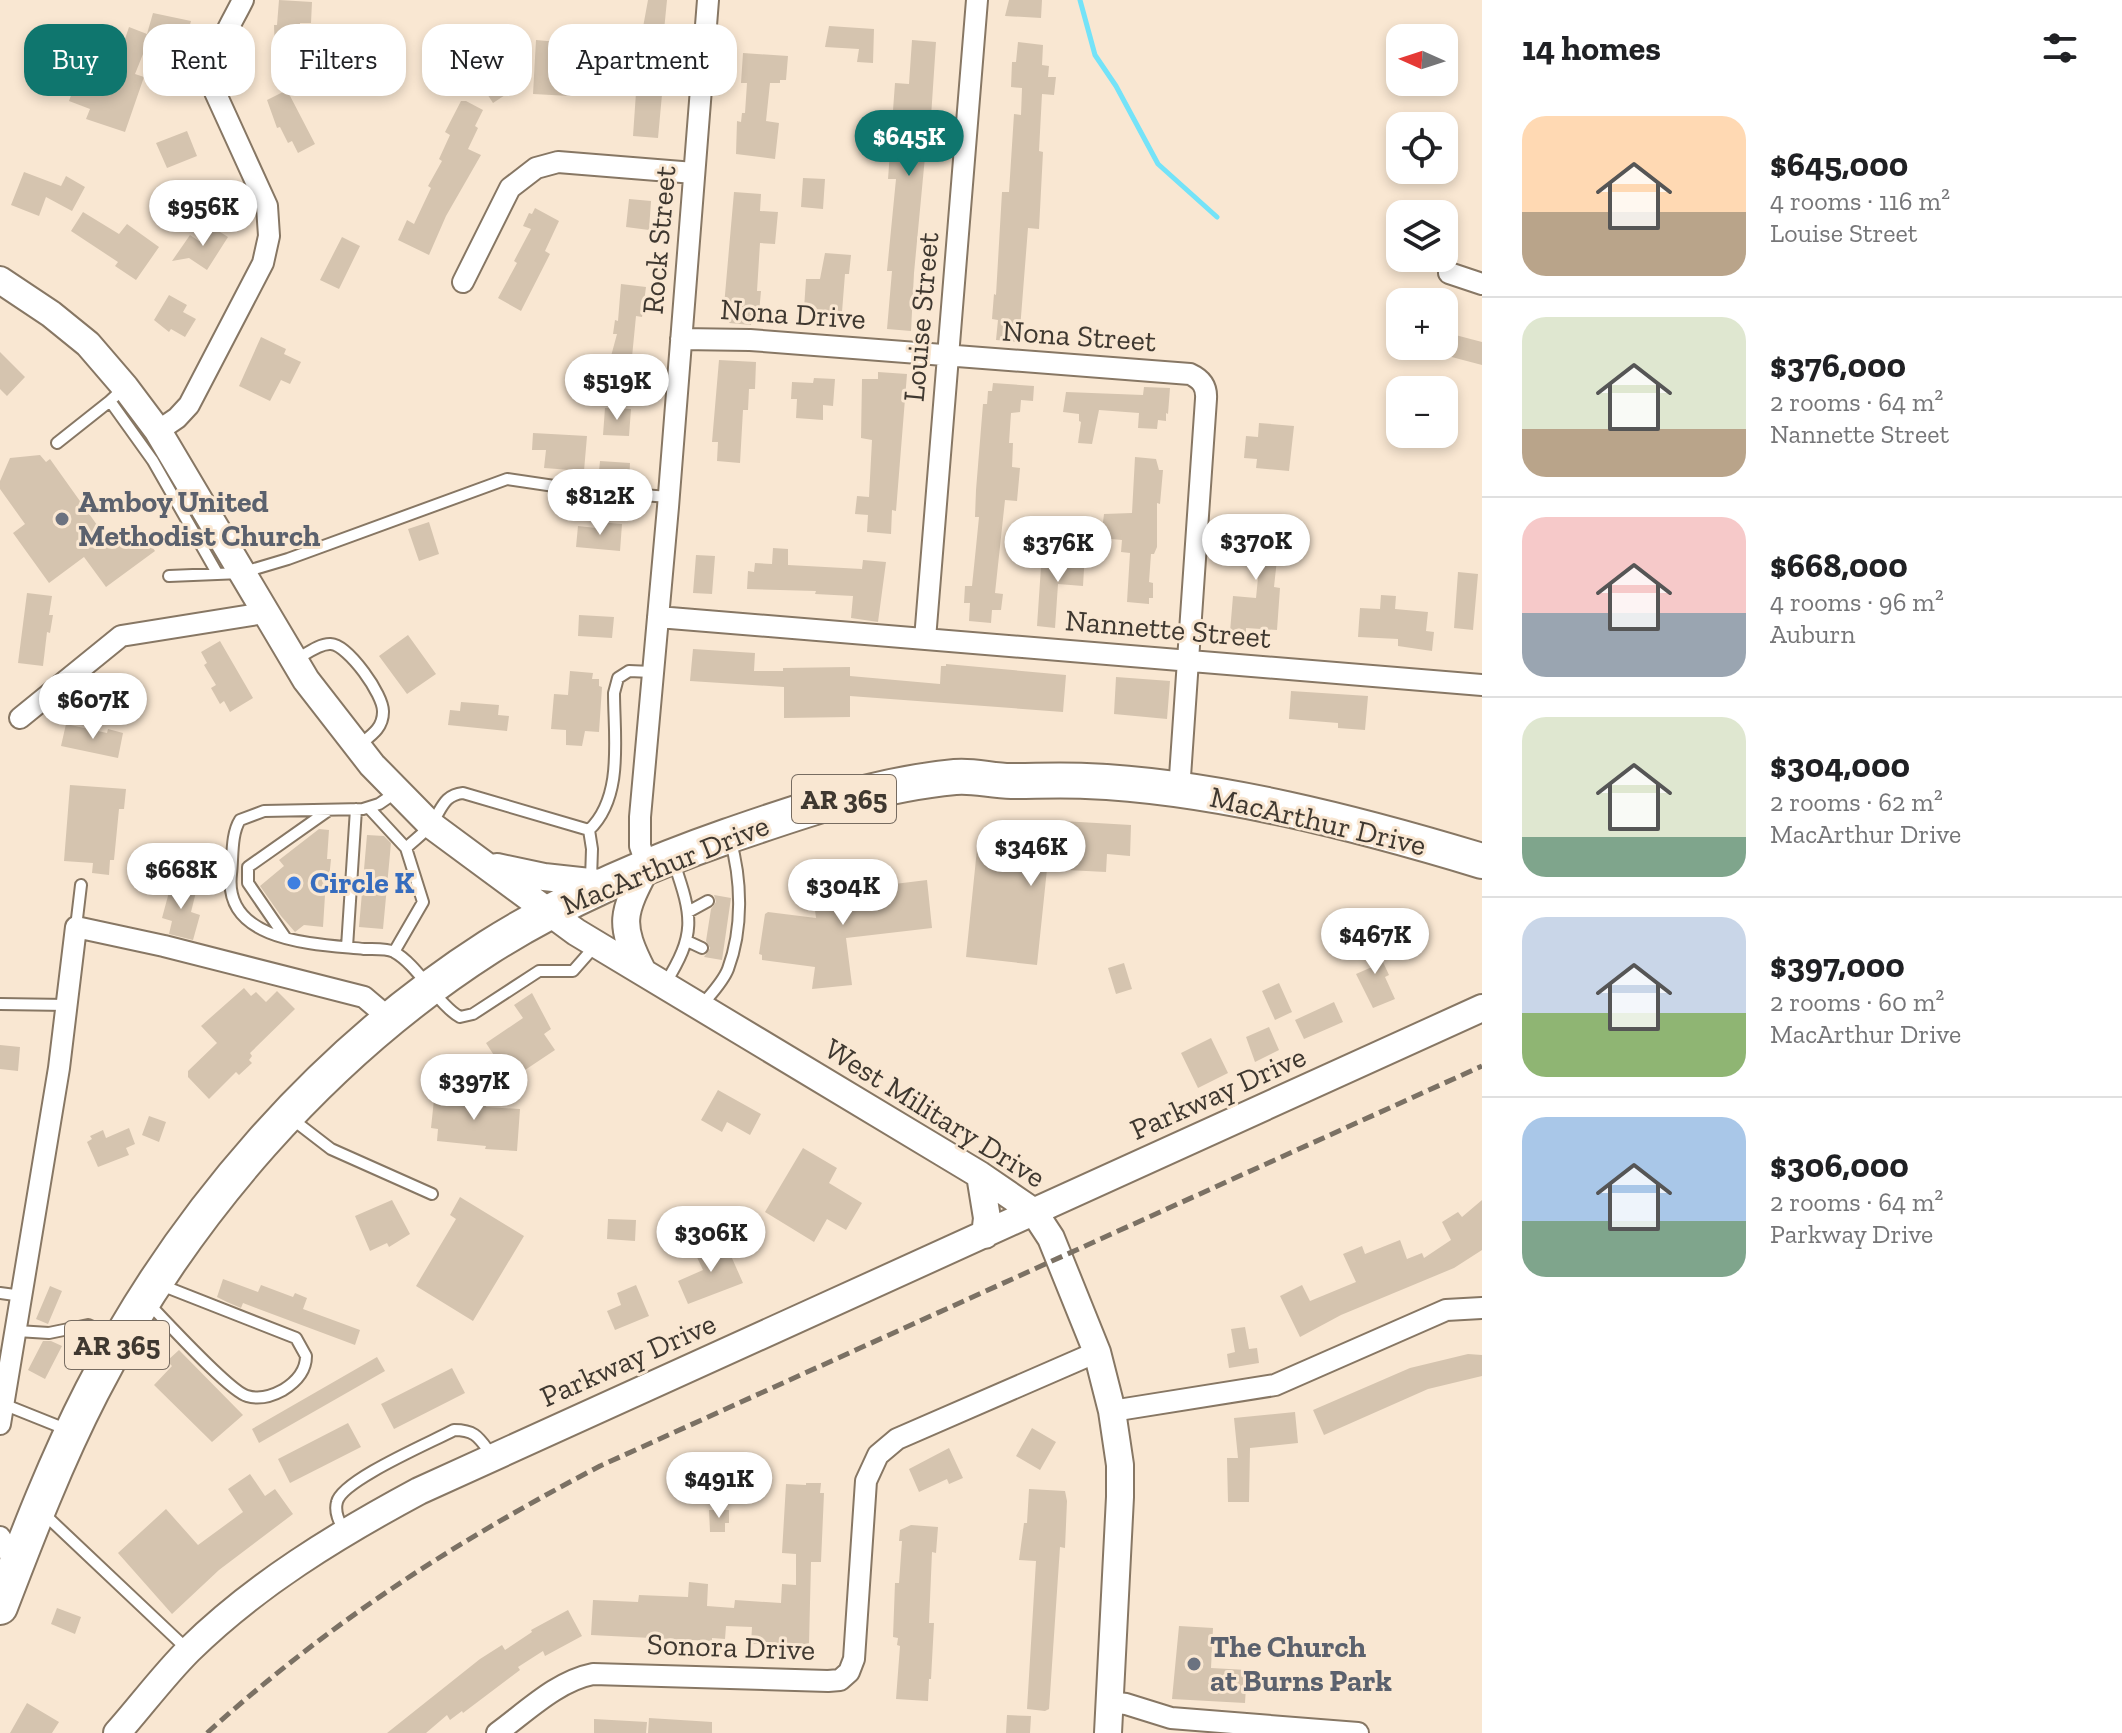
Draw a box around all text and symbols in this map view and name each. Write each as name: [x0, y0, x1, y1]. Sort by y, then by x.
chip: Buy: [24, 24, 127, 96]
chip: Rent: [143, 24, 255, 96]
chip: Filters: [271, 24, 406, 96]
chip: New: [422, 24, 532, 96]
chip: Apartment: [548, 24, 737, 96]
north arrow: [1386, 24, 1458, 96]
map controls: [1386, 24, 1458, 448]
icon: filters: [2038, 26, 2082, 70]
text: 14 homes: [1522, 28, 1661, 69]
pin: $645K: [853, 110, 965, 178]
button: locate: [1386, 112, 1458, 184]
text: $645K: [873, 120, 945, 152]
text: $645,000: [1770, 144, 1908, 185]
icon: home: [1586, 148, 1682, 244]
street label: Rock Street: [635, 164, 683, 316]
pin: $956K: [147, 180, 259, 248]
text: 4 rooms · 116 m²: [1770, 185, 1950, 217]
text: $956K: [167, 190, 239, 222]
button: layers: [1386, 200, 1458, 272]
text: Louise Street: [1770, 217, 1917, 249]
street label: Louise Street: [896, 231, 946, 403]
button: +: [1386, 288, 1458, 360]
street label: Nona Drive: [719, 291, 867, 337]
street label: Nona Street: [1001, 313, 1157, 359]
text: $376,000: [1770, 345, 1906, 386]
icon: home: [1586, 349, 1682, 445]
pin: $519K: [561, 354, 673, 422]
text: $519K: [583, 364, 651, 396]
button: −: [1386, 376, 1458, 448]
text: 2 rooms · 64 m²: [1770, 386, 1943, 418]
text: Nannette Street: [1770, 418, 1949, 450]
pin: $812K: [544, 469, 656, 537]
text: $812K: [566, 479, 634, 511]
place label: Amboy United Methodist Church: [78, 484, 321, 554]
marker: Amboy United Methodist Church: [53, 510, 71, 528]
pin: $370K: [1200, 514, 1312, 582]
pin: $376K: [1002, 516, 1114, 584]
text: $370K: [1220, 524, 1292, 556]
text: $376K: [1023, 526, 1093, 558]
text: $668,000: [1770, 545, 1908, 586]
icon: home: [1586, 549, 1682, 645]
text: 4 rooms · 96 m²: [1770, 586, 1944, 618]
street label: Nannette Street: [1064, 602, 1272, 656]
text: Auburn: [1770, 618, 1855, 650]
pin: $607K: [37, 673, 149, 741]
text: $607K: [57, 683, 129, 715]
text: $304,000: [1770, 745, 1910, 786]
icon: home: [1586, 749, 1682, 845]
road number: AR 365: [792, 775, 896, 823]
street label: MacArthur Drive: [1206, 779, 1430, 863]
text: 2 rooms · 62 m²: [1770, 786, 1943, 818]
street label: MacArthur Drive: [556, 807, 774, 923]
text: MacArthur Drive: [1770, 818, 1961, 850]
pin: $346K: [975, 820, 1087, 888]
text: $346K: [995, 830, 1067, 862]
pin: $668K: [125, 843, 237, 911]
text: $668K: [145, 853, 217, 885]
pin: $304K: [787, 859, 899, 927]
place label: Circle K: [310, 865, 415, 901]
text: $304K: [806, 869, 880, 901]
marker: Circle K: [285, 874, 303, 892]
pin: $467K: [1319, 908, 1431, 976]
text: $467K: [1339, 918, 1411, 950]
text: $397,000: [1770, 945, 1905, 986]
icon: home: [1586, 949, 1682, 1045]
text: 2 rooms · 60 m²: [1770, 986, 1944, 1018]
text: MacArthur Drive: [1770, 1018, 1961, 1050]
street label: West Military Drive: [818, 1031, 1052, 1195]
street label: Parkway Drive: [1125, 1038, 1311, 1148]
pin: $397K: [418, 1054, 530, 1122]
text: $397K: [439, 1064, 509, 1096]
text: $306,000: [1770, 1145, 1909, 1186]
icon: home: [1586, 1149, 1682, 1245]
text: 2 rooms · 64 m²: [1770, 1186, 1943, 1218]
pin: $306K: [655, 1206, 767, 1274]
text: $306K: [674, 1216, 748, 1248]
text: Parkway Drive: [1770, 1218, 1933, 1250]
street label: Parkway Drive: [535, 1305, 721, 1415]
road number: AR 365: [65, 1321, 169, 1369]
pin: $491K: [663, 1452, 775, 1520]
text: $491K: [684, 1462, 754, 1494]
street label: Sonora Drive: [646, 1626, 816, 1668]
place label: The Church at Burns Park: [1210, 1629, 1392, 1699]
marker: The Church at Burns Park: [1185, 1655, 1203, 1673]

